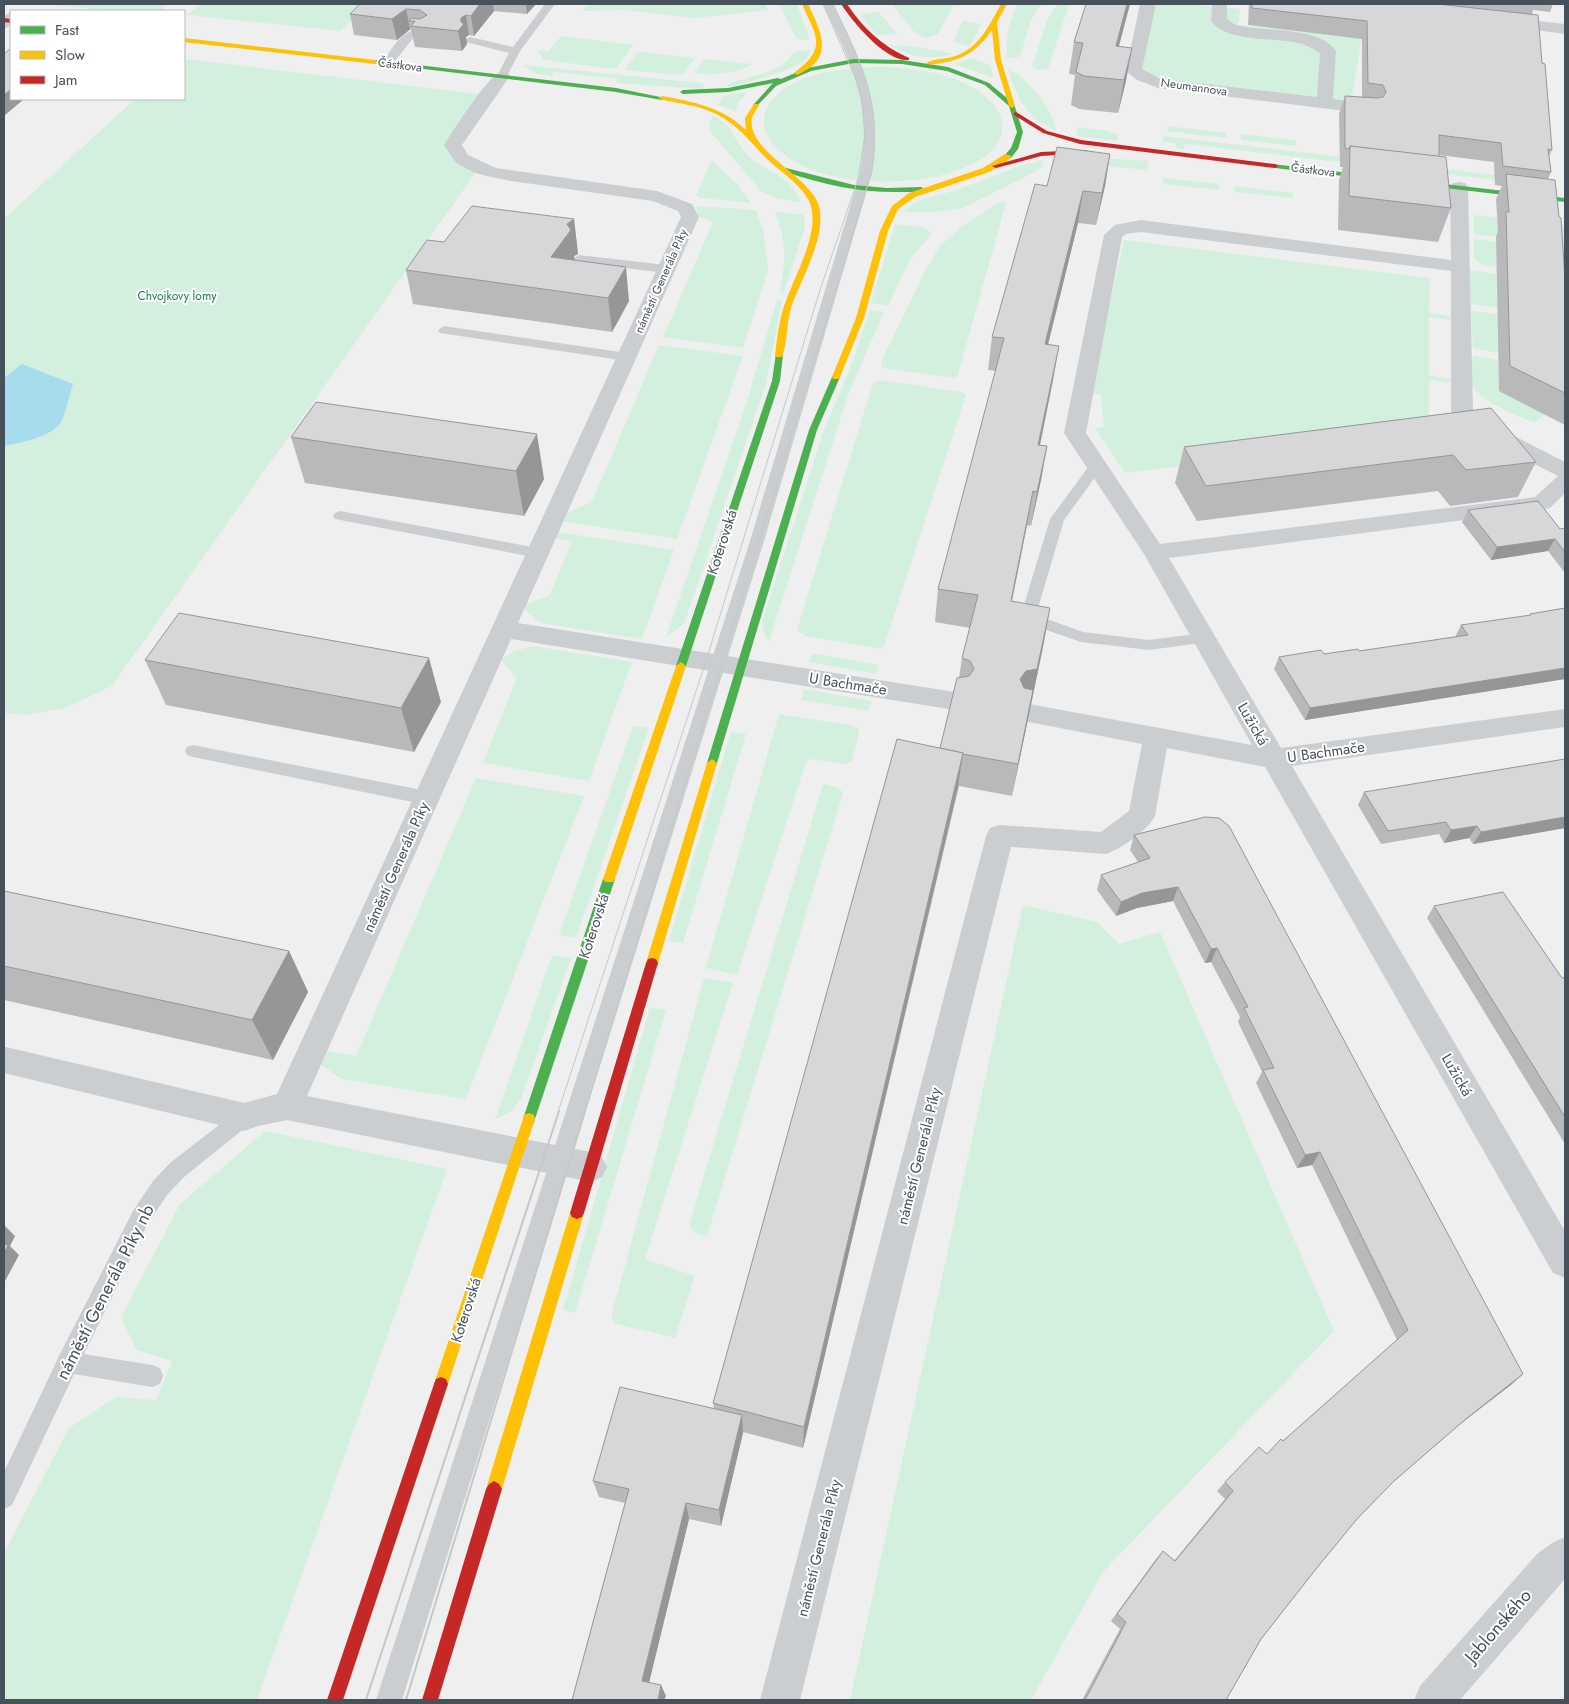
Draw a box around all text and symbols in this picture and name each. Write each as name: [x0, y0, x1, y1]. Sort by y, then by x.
legend: [10, 10, 185, 100]
text: Fast: [55, 19, 79, 41]
text: Slow: [55, 44, 86, 66]
street label: Částkova: [377, 53, 423, 77]
text: Jam: [53, 69, 78, 91]
street label: Neumannova: [1160, 73, 1229, 101]
street label: Částkova: [1290, 158, 1336, 182]
street label: náměstí Generála Píky: [630, 225, 692, 336]
park label: Chvojkovy lomy: [138, 287, 217, 305]
street label: Koterovská: [701, 507, 743, 577]
street label: U Bachmače: [808, 667, 889, 701]
street label: Lužická: [1232, 699, 1274, 749]
street label: U Bachmače: [1286, 736, 1367, 768]
street label: náměstí Generála Píky: [357, 798, 435, 936]
street label: Koterovská: [573, 891, 615, 961]
street label: Lužická: [1436, 1050, 1478, 1100]
street label: náměstí Generála Píky: [891, 1085, 947, 1227]
street label: náměstí Generála Píky nb: [49, 1200, 161, 1384]
street label: Koterovská: [445, 1275, 487, 1345]
street label: náměstí Generála Píky: [791, 1477, 847, 1619]
street label: Jablonského: [1457, 1583, 1537, 1670]

